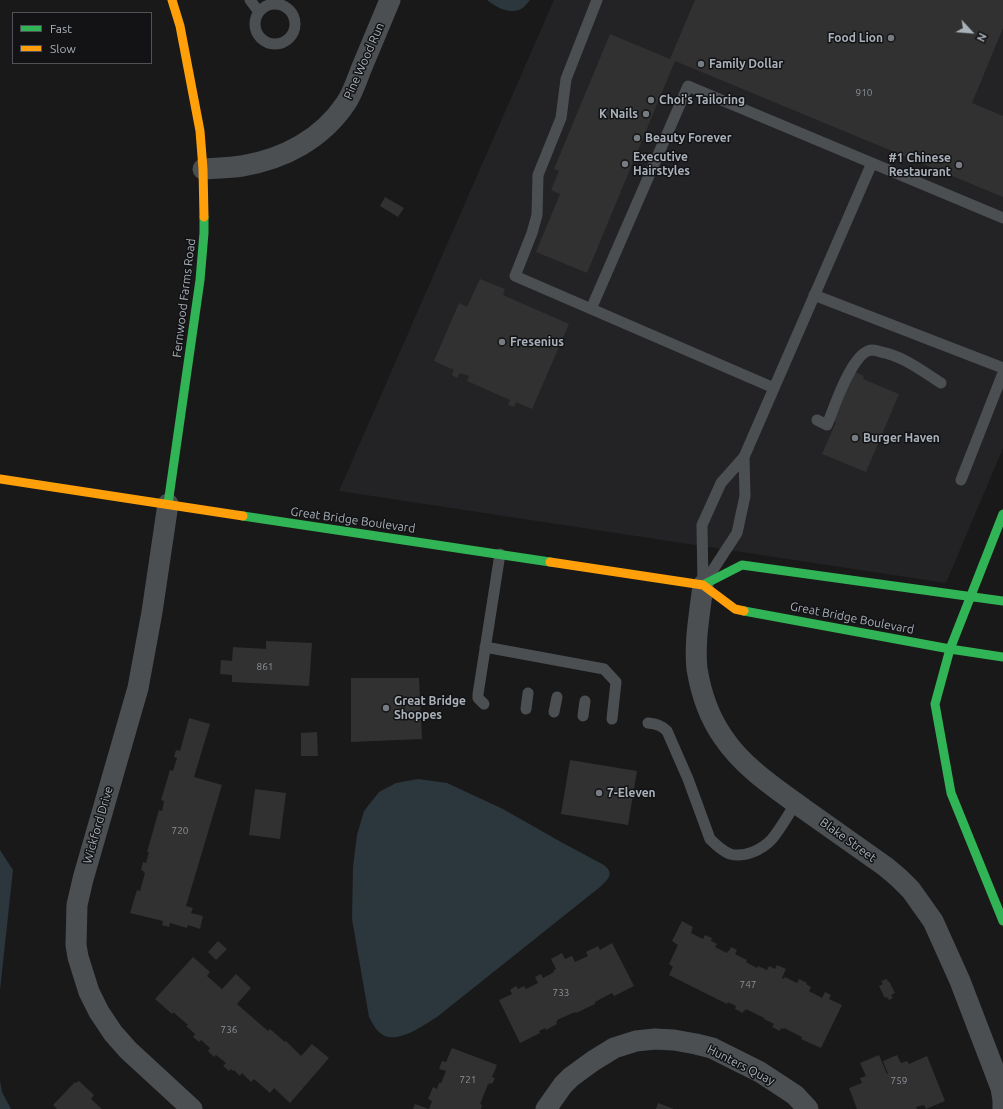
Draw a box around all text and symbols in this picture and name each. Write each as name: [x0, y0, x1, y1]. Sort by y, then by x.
legend: [12, 12, 152, 64]
north arrow: [951, 12, 991, 52]
street label: Pine Wood Run: [341, 21, 387, 101]
text: Fast: [50, 22, 72, 35]
place label: Food Lion: [828, 31, 883, 45]
text: N: [975, 31, 989, 44]
marker: Food Lion: [886, 33, 896, 43]
text: Slow: [50, 42, 76, 55]
place label: Family Dollar: [709, 57, 783, 71]
marker: Family Dollar: [696, 59, 706, 69]
house number: 910: [856, 87, 872, 99]
place label: Choi's Tailoring: [659, 93, 745, 107]
marker: Choi's Tailoring: [646, 95, 656, 105]
place label: K Nails: [599, 107, 638, 121]
marker: K Nails: [641, 109, 651, 119]
place label: Beauty Forever: [645, 131, 732, 145]
marker: Beauty Forever: [632, 133, 642, 143]
place label: Executive Hairstyles: [633, 150, 690, 178]
place label: #1 Chinese Restaurant: [889, 151, 951, 179]
marker: Executive Hairstyles: [620, 159, 630, 169]
marker: #1 Chinese Restaurant: [954, 160, 964, 170]
street label: Fernwood Farms Road: [170, 238, 198, 358]
place label: Fresenius: [510, 335, 564, 349]
marker: Fresenius: [497, 337, 507, 347]
place label: Burger Haven: [863, 431, 940, 445]
marker: Burger Haven: [850, 433, 860, 443]
street label: Great Bridge Boulevard: [290, 504, 416, 536]
street label: Great Bridge Boulevard: [789, 599, 915, 637]
house number: 861: [257, 661, 273, 673]
place label: Great Bridge Shoppes: [394, 694, 466, 722]
marker: Great Bridge Shoppes: [381, 703, 391, 713]
street label: Wickford Drive: [80, 784, 116, 866]
place label: 7-Eleven: [607, 786, 656, 800]
marker: 7-Eleven: [594, 788, 604, 798]
street label: Blake Street: [817, 815, 879, 865]
house number: 720: [172, 825, 188, 837]
house number: 747: [740, 979, 756, 991]
house number: 733: [553, 987, 569, 999]
house number: 736: [221, 1024, 237, 1036]
street label: Hunters Quay: [705, 1042, 777, 1088]
house number: 721: [460, 1074, 476, 1086]
house number: 759: [891, 1075, 907, 1087]

